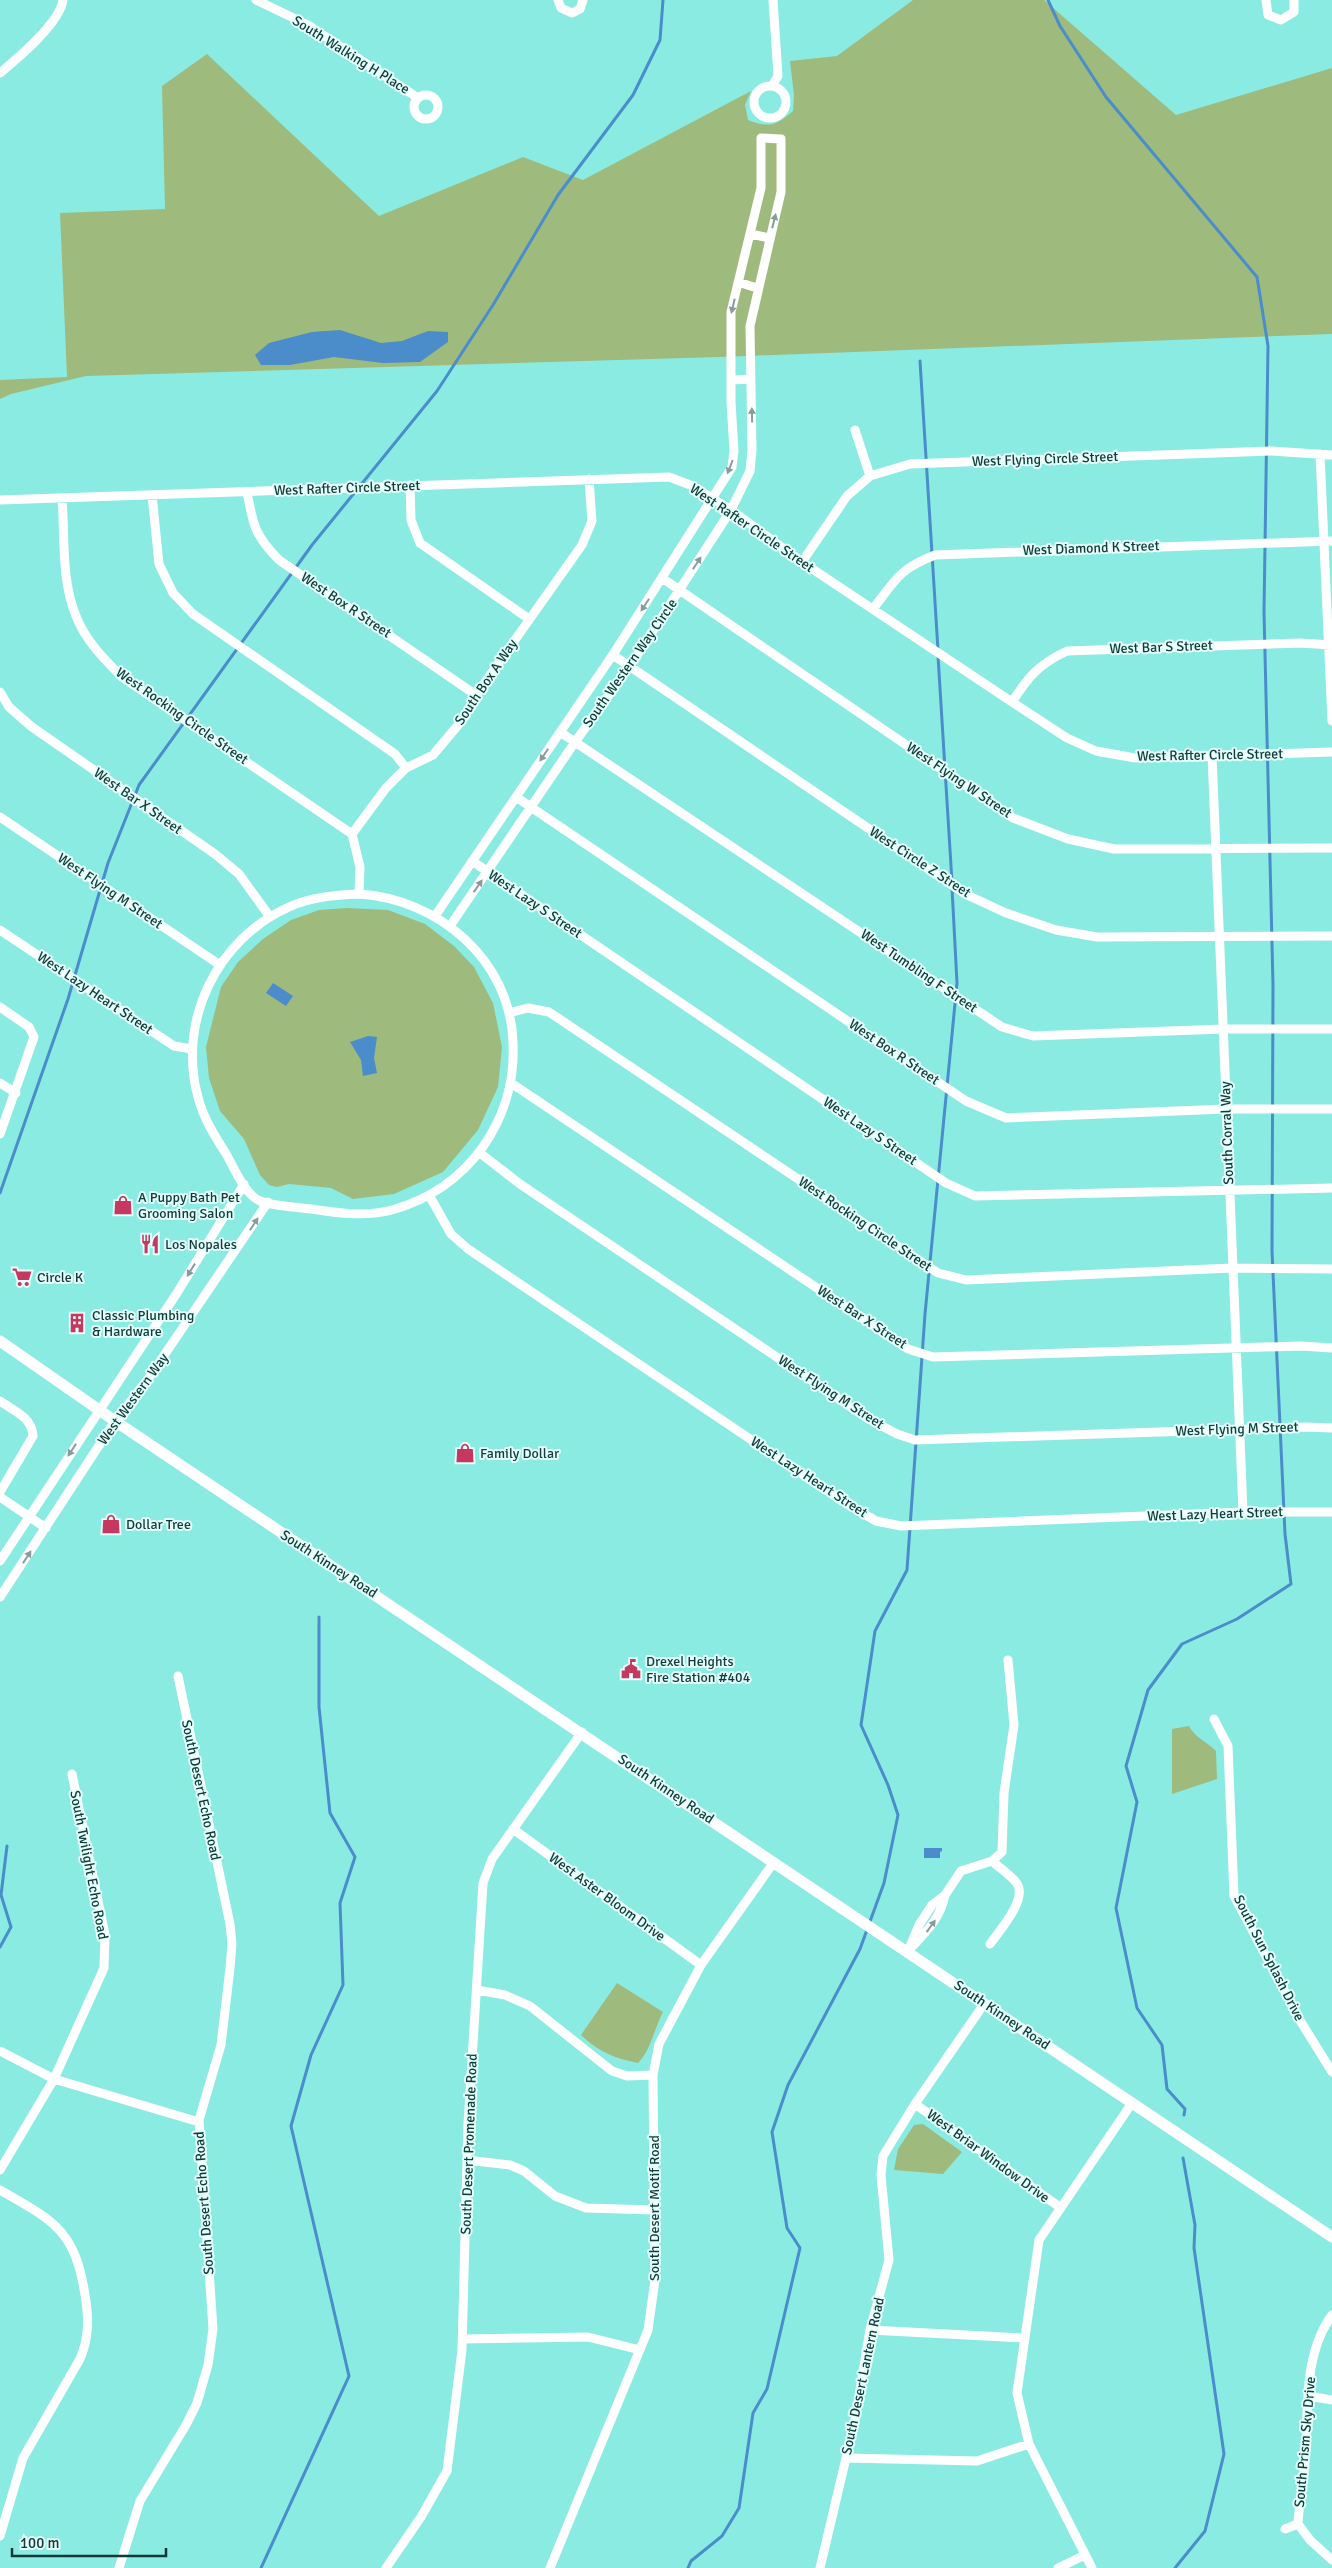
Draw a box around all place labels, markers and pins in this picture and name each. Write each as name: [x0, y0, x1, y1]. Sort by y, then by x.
place label: A Puppy Bath Pet Grooming Salon: [138, 1189, 240, 1222]
shop icon: A Puppy Bath Pet Grooming Salon: [112, 1194, 134, 1216]
restaurant icon: Los Nopales: [139, 1233, 161, 1255]
place label: Los Nopales: [165, 1236, 237, 1253]
supermarket icon: Circle K: [11, 1266, 33, 1288]
place label: Circle K: [37, 1269, 84, 1286]
place label: Classic Plumbing & Hardware: [92, 1307, 194, 1340]
building icon: Classic Plumbing & Hardware: [66, 1312, 88, 1334]
shop icon: Family Dollar: [454, 1442, 476, 1464]
place label: Family Dollar: [480, 1445, 560, 1462]
shop icon: Dollar Tree: [100, 1513, 122, 1535]
place label: Dollar Tree: [126, 1516, 191, 1533]
place label: Drexel Heights Fire Station #404: [646, 1653, 751, 1686]
public building icon: Drexel Heights Fire Station #404: [620, 1658, 642, 1680]

